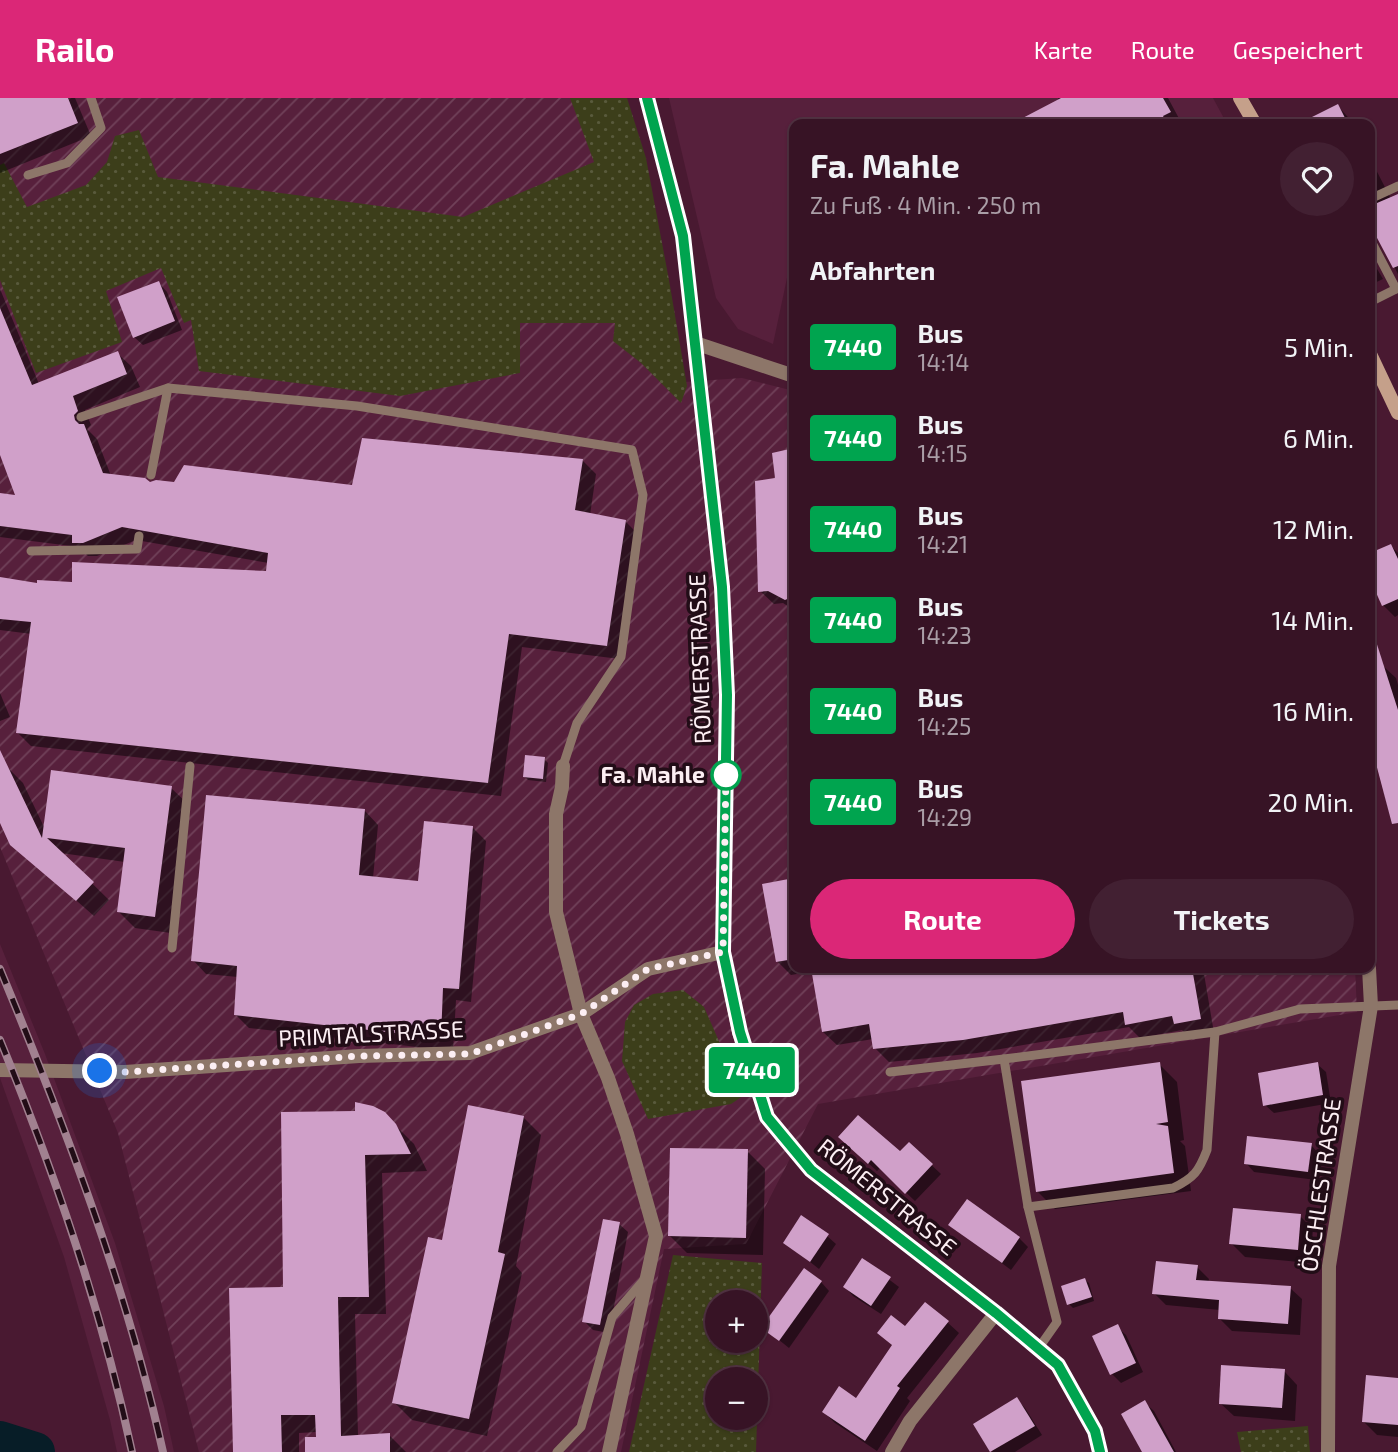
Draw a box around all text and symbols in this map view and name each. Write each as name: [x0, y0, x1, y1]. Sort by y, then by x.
text: Railo: [35, 29, 115, 69]
text: Karte: [1034, 35, 1093, 64]
text: Route: [1131, 35, 1195, 64]
text: Gespeichert: [1233, 35, 1363, 64]
button: heart: [1280, 142, 1354, 216]
text: Fa. Mahle: [810, 145, 960, 185]
text: Zu Fuß · 4 Min. · 250 m: [810, 191, 1041, 219]
text: Abfahrten: [810, 254, 935, 285]
text: Bus: [917, 317, 963, 348]
text: 5 Min.: [1284, 331, 1354, 362]
text: 7440: [824, 332, 882, 361]
text: 14:14: [917, 348, 969, 376]
text: Bus: [917, 408, 963, 439]
text: 6 Min.: [1283, 422, 1354, 453]
text: 7440: [824, 423, 882, 452]
text: 14:15: [917, 439, 968, 467]
text: Bus: [917, 499, 963, 530]
text: 12 Min.: [1273, 513, 1354, 544]
text: 7440: [824, 514, 882, 543]
text: 14:21: [917, 530, 968, 558]
street label: RÖMERSTRASSE: [682, 573, 716, 745]
text: Bus: [917, 590, 963, 621]
text: 14 Min.: [1272, 604, 1354, 635]
text: 7440: [824, 605, 882, 634]
text: 14:23: [917, 621, 972, 649]
text: Bus: [917, 681, 963, 712]
text: 16 Min.: [1273, 695, 1354, 726]
text: 7440: [824, 696, 882, 725]
text: 14:25: [917, 712, 971, 740]
place label: Fa. Mahle: [600, 760, 705, 788]
marker: Fa. Mahle: [711, 760, 741, 790]
text: Bus: [917, 772, 963, 803]
text: 20 Min.: [1268, 786, 1354, 817]
text: 7440: [824, 787, 882, 816]
text: 14:29: [917, 803, 972, 831]
button: Route: [810, 879, 1075, 959]
button: Tickets: [1089, 879, 1354, 959]
street label: PRIMTALSTRASSE: [278, 1014, 464, 1052]
line badge: 7440: [703, 1047, 801, 1093]
your location: [82, 1053, 117, 1088]
text: 7440: [723, 1055, 781, 1084]
street label: ÖSCHLESTRASSE: [1294, 1096, 1346, 1273]
street label: RÖMERSTRASSE: [813, 1132, 963, 1261]
map controls: [705, 1290, 768, 1430]
button: +: [705, 1290, 768, 1353]
button: −: [705, 1367, 768, 1430]

